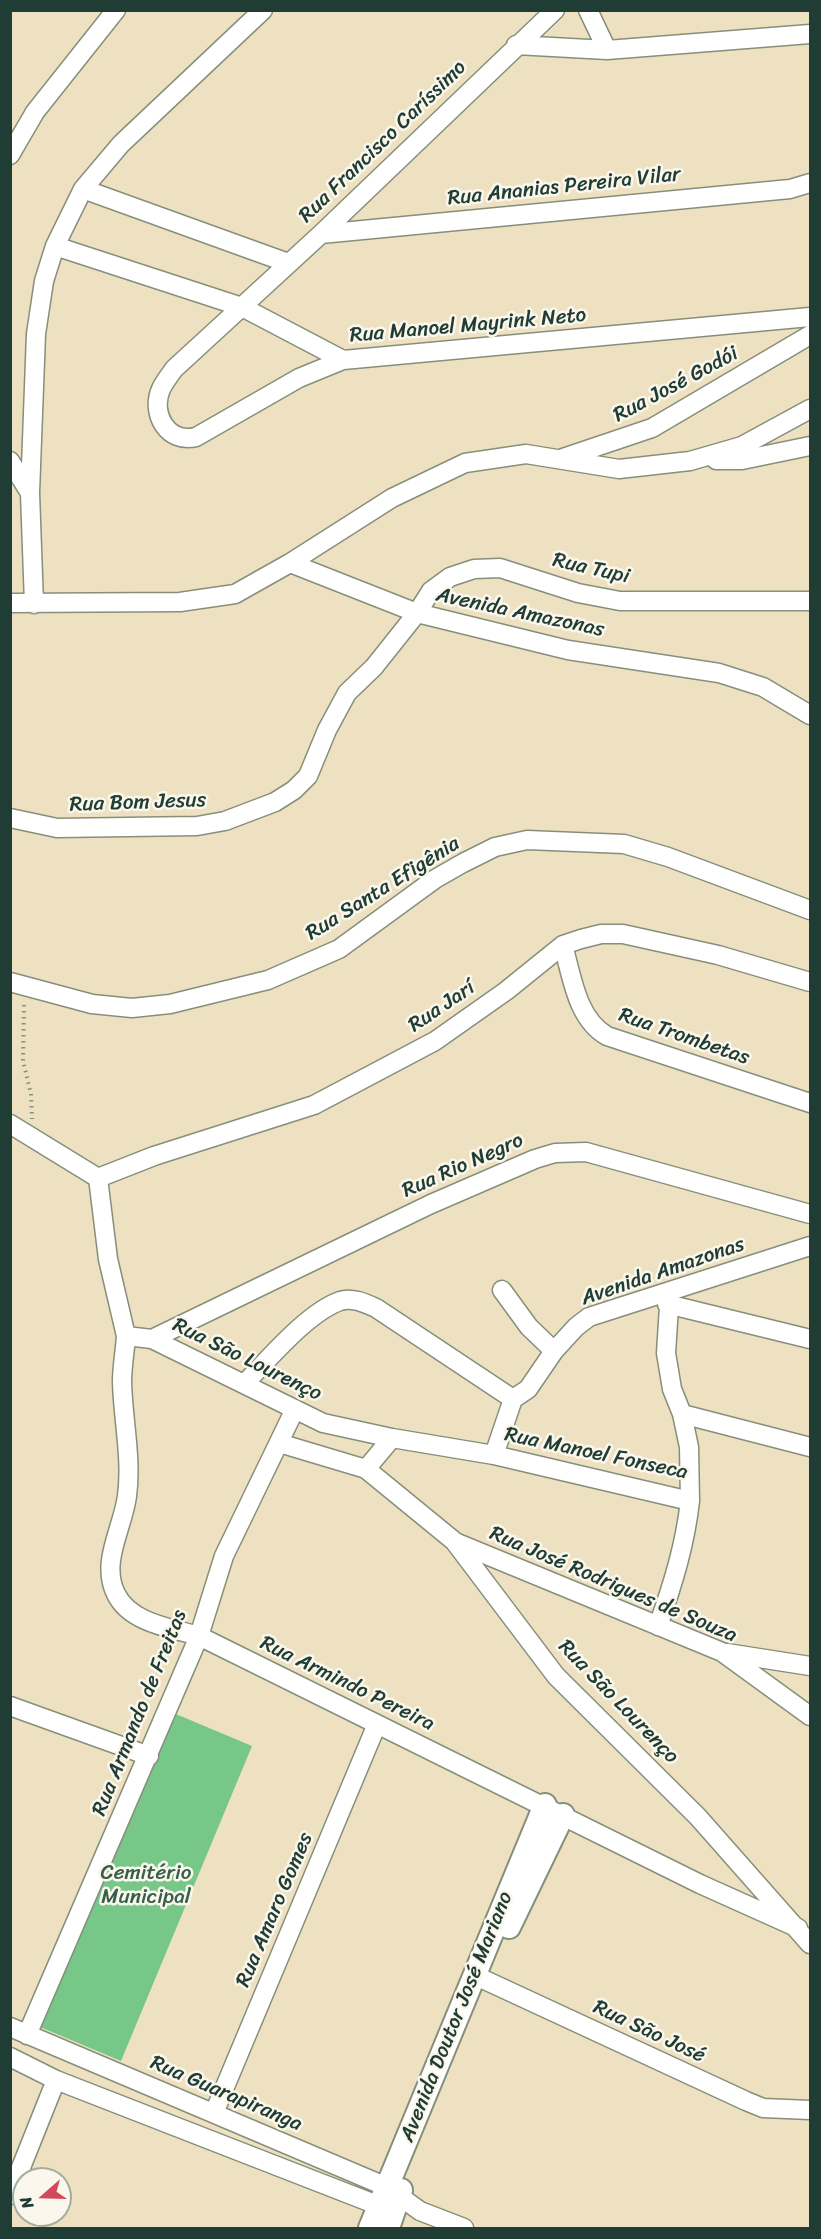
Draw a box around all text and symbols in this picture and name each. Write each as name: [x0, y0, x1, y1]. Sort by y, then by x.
street label: Rua Francisco Caríssimo: [294, 56, 472, 228]
street label: Rua Ananias Pereira Vilar: [446, 162, 682, 212]
street label: Rua Manoel Mayrink Neto: [349, 303, 587, 349]
street label: Rua José Godói: [609, 342, 743, 428]
street label: Rua Tupi: [550, 548, 632, 590]
street label: Avenida Amazonas: [434, 583, 606, 643]
street label: Rua Bom Jesus: [69, 788, 207, 818]
street label: Rua Santa Efigênia: [301, 832, 465, 946]
street label: Rua Jarí: [404, 976, 480, 1038]
street label: Rua Trombetas: [615, 1003, 753, 1071]
street label: Rua Rio Negro: [399, 1128, 527, 1204]
street label: Avenida Amazonas: [578, 1232, 748, 1312]
street label: Rua São Lourenço: [168, 1313, 326, 1407]
street label: Rua Manoel Fonseca: [502, 1422, 690, 1486]
street label: Rua José Rodrigues de Souza: [486, 1521, 740, 1649]
street label: Rua Armando de Freitas: [87, 1606, 193, 1820]
street label: Rua Armindo Pereira: [256, 1631, 438, 1737]
street label: Rua São Lourenço: [552, 1635, 684, 1769]
street label: Rua Amaro Gomes: [231, 1829, 319, 1991]
park label: Cemitério Municipal: [101, 1861, 191, 1911]
street label: Avenida Doutor José Mariano: [395, 1888, 519, 2146]
street label: Rua São José: [589, 1995, 709, 2069]
street label: Rua Guarapiranga: [146, 2051, 306, 2137]
north arrow: [12, 2167, 72, 2227]
text: N: [11, 2192, 42, 2213]

